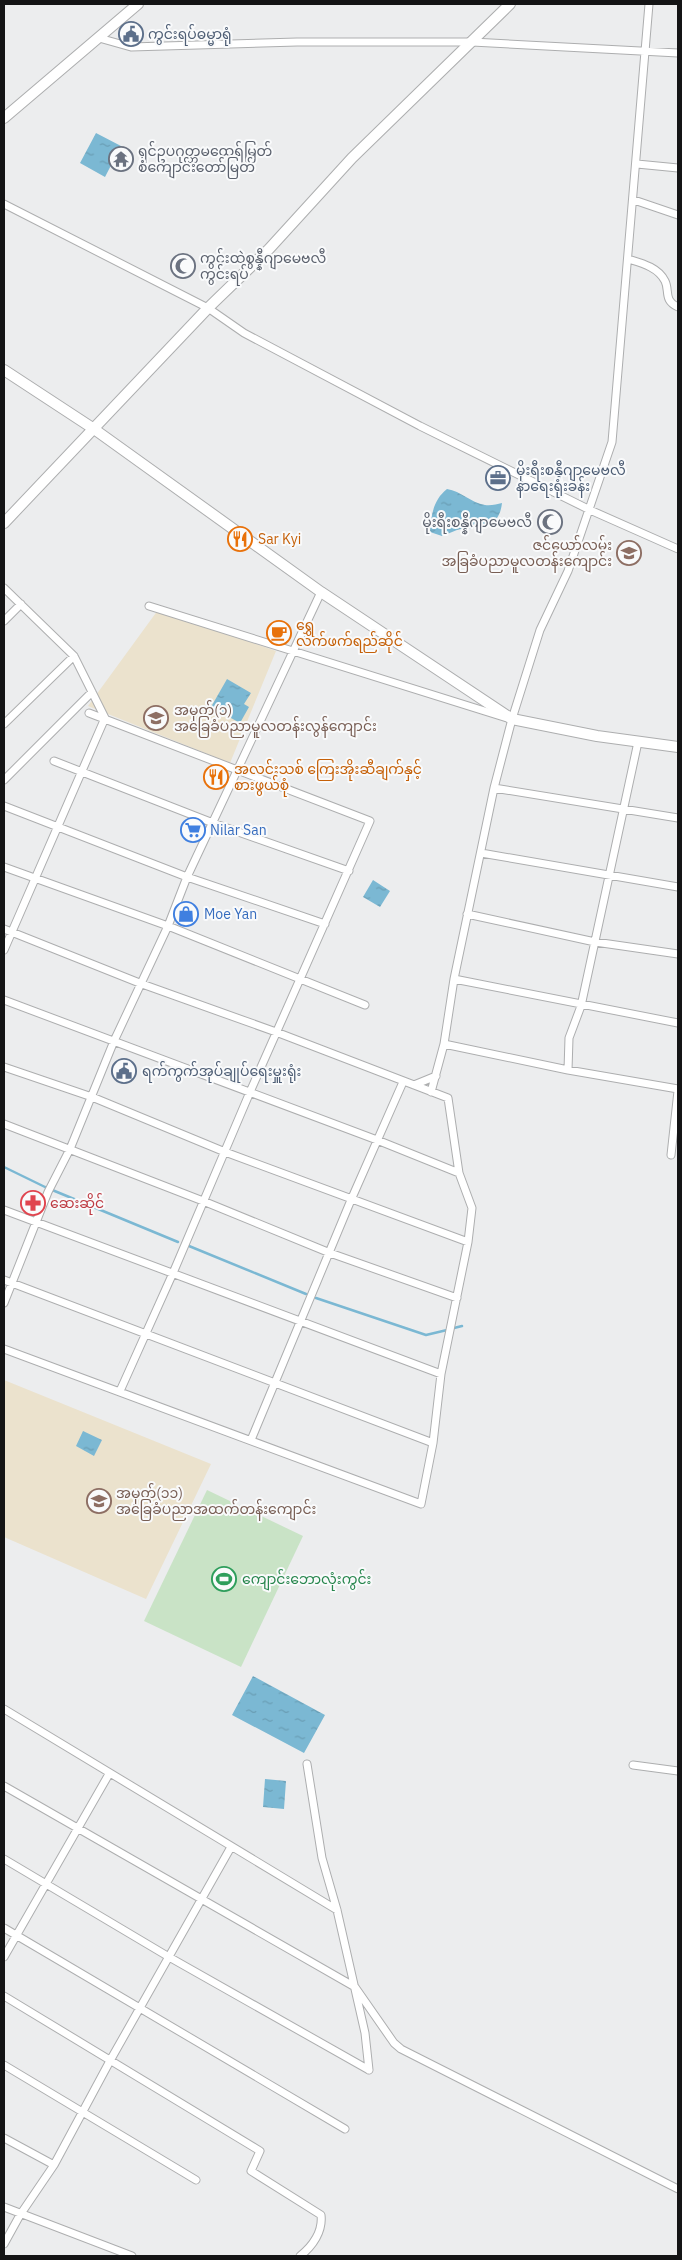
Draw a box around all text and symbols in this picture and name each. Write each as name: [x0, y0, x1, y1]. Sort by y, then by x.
public building icon: ကွင်းရပ်ဓမ္မာရုံ: [118, 21, 144, 47]
place label: ကွင်းရပ်ဓမ္မာရုံ: [148, 24, 232, 46]
place label: ရှင်ဥပဂုတ္တမထေရ်မြတ် စံကျောင်းတော်မြတ်: [138, 141, 272, 179]
temple icon: ရှင်ဥပဂုတ္တမထေရ်မြတ် စံကျောင်းတော်မြတ်: [108, 146, 134, 172]
place label: ကွင်းထဲစွန္နီဂျာမေဗလီ ကွင်းရပ်: [200, 248, 326, 286]
mosque icon: ကွင်းထဲစွန္နီဂျာမေဗလီ ကွင်းရပ်: [170, 253, 196, 279]
place label: မိုးရီးစန္နီဂျာမေဗလီ နာရေးရုံးခန်း: [516, 460, 626, 498]
office icon: မိုးရီးစန္နီဂျာမေဗလီ နာရေးရုံးခန်း: [485, 465, 511, 491]
mosque icon: မိုးရီးစန္နီဂျာမေဗလီ: [537, 509, 563, 535]
place label: မိုးရီးစန္နီဂျာမေဗလီ: [422, 512, 532, 535]
restaurant icon: Sar Kyi: [227, 526, 253, 552]
place label: Sar Kyi: [258, 530, 301, 548]
place label: ဇင်ယော်လမ်း အခြခံပညာမူလတန်းကျောင်း: [441, 535, 612, 573]
school or university icon: ဇင်ယော်လမ်း အခြခံပညာမူလတန်းကျောင်း: [616, 540, 642, 566]
place label: ရွှေ လက်ဖက်ရည်ဆိုင်: [296, 616, 403, 653]
cafe icon: ရွှေ လက်ဖက်ရည်ဆိုင်: [266, 620, 292, 646]
place label: အမှတ်(၁) အခြေခံပညာမူလတန်းလွန်ကျောင်း: [174, 700, 377, 738]
school or university icon: အမှတ်(၁) အခြေခံပညာမူလတန်းလွန်ကျောင်း: [143, 705, 169, 731]
place label: အလင်းသစ် ကြေးအိုးဆီချက်နှင့် စားဖွယ်စုံ: [234, 759, 422, 797]
restaurant icon: အလင်းသစ် ကြေးအိုးဆီချက်နှင့် စားဖွယ်စုံ: [203, 764, 229, 790]
supermarket icon: Nilar San: [180, 817, 206, 843]
place label: Nilar San: [210, 821, 267, 839]
shop icon: Moe Yan: [173, 901, 199, 927]
place label: Moe Yan: [204, 905, 257, 923]
public building icon: ရက်ကွက်အုပ်ချုပ်ရေးမှူးရုံး: [111, 1058, 137, 1084]
place label: ရက်ကွက်အုပ်ချုပ်ရေးမှူးရုံး: [142, 1061, 301, 1083]
pharmacy icon: ဆေးဆိုင်: [20, 1190, 46, 1216]
place label: ဆေးဆိုင်: [50, 1193, 104, 1215]
place label: အမှတ်(၁၁) အခြေခံပညာအထက်တန်းကျောင်း: [116, 1483, 316, 1521]
school or university icon: အမှတ်(၁၁) အခြေခံပညာအထက်တန်းကျောင်း: [86, 1488, 112, 1514]
sports icon: ကျောင်းဘောလုံးကွင်း: [211, 1566, 237, 1592]
place label: ကျောင်းဘောလုံးကွင်း: [242, 1569, 371, 1591]

